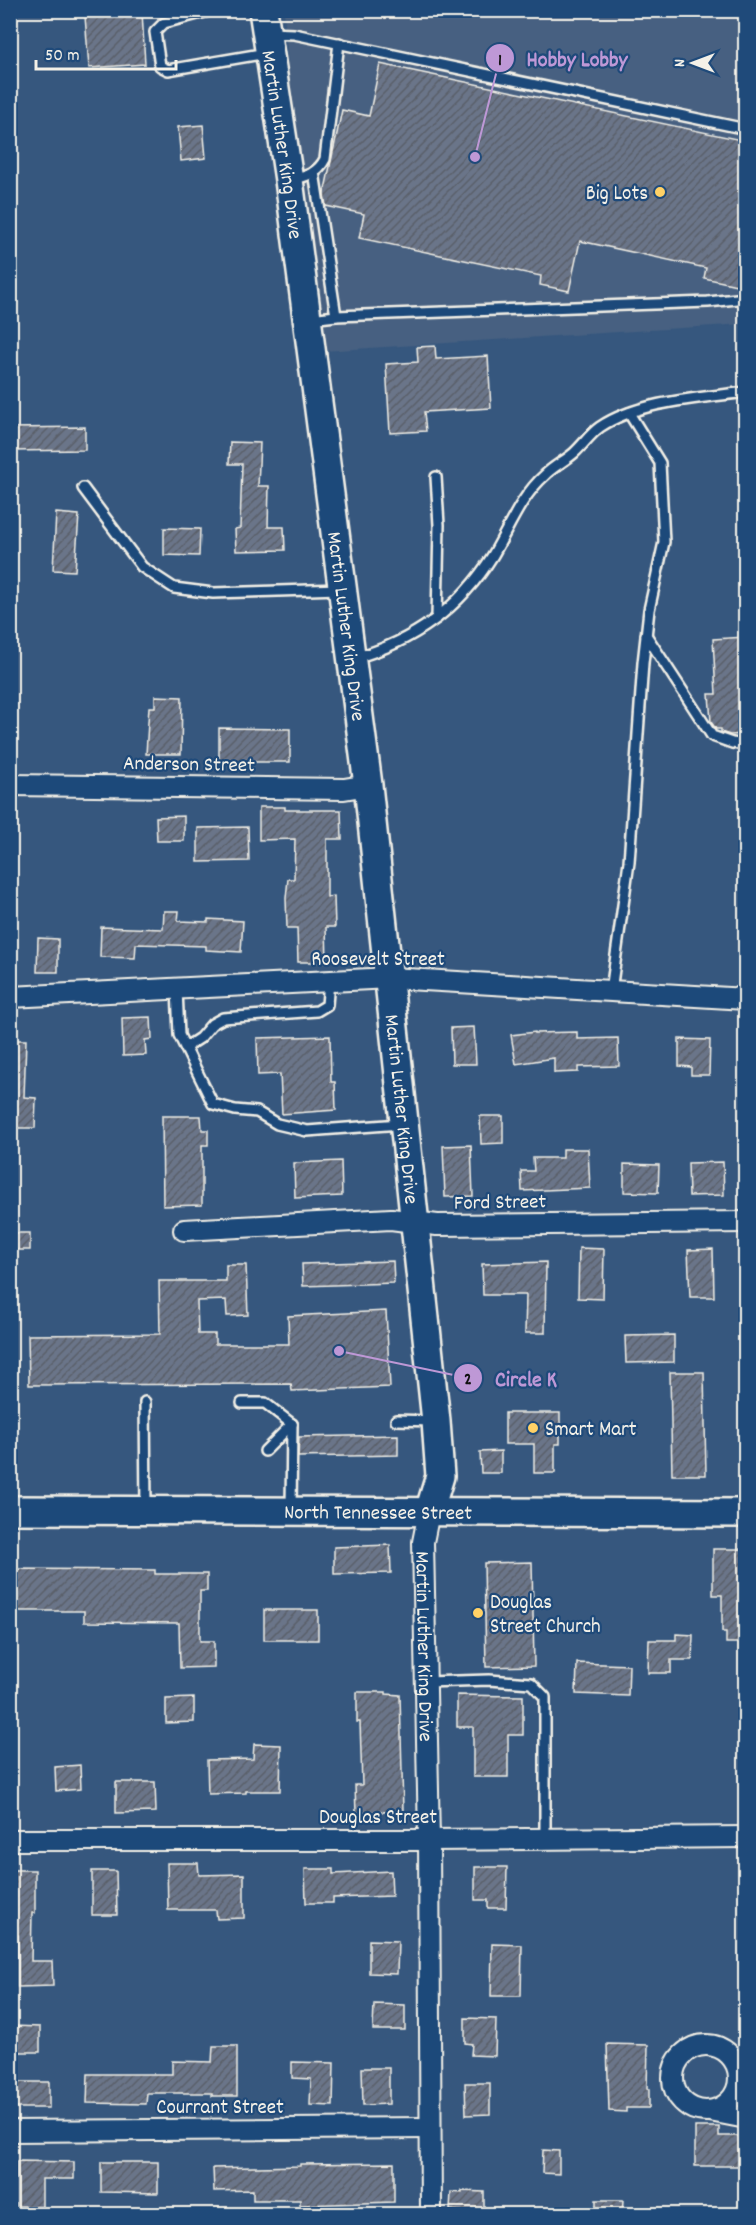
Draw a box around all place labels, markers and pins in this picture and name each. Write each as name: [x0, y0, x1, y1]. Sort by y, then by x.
callout: Hobby Lobby: [485, 38, 640, 78]
place label: Big Lots: [586, 180, 648, 210]
marker: Big Lots: [653, 185, 667, 199]
callout: Circle K: [453, 1358, 569, 1398]
place label: Smart Mart: [545, 1416, 637, 1446]
marker: Smart Mart: [526, 1421, 540, 1435]
place label: Douglas Street Church: [490, 1589, 601, 1643]
marker: Douglas Street Church: [471, 1606, 485, 1620]

